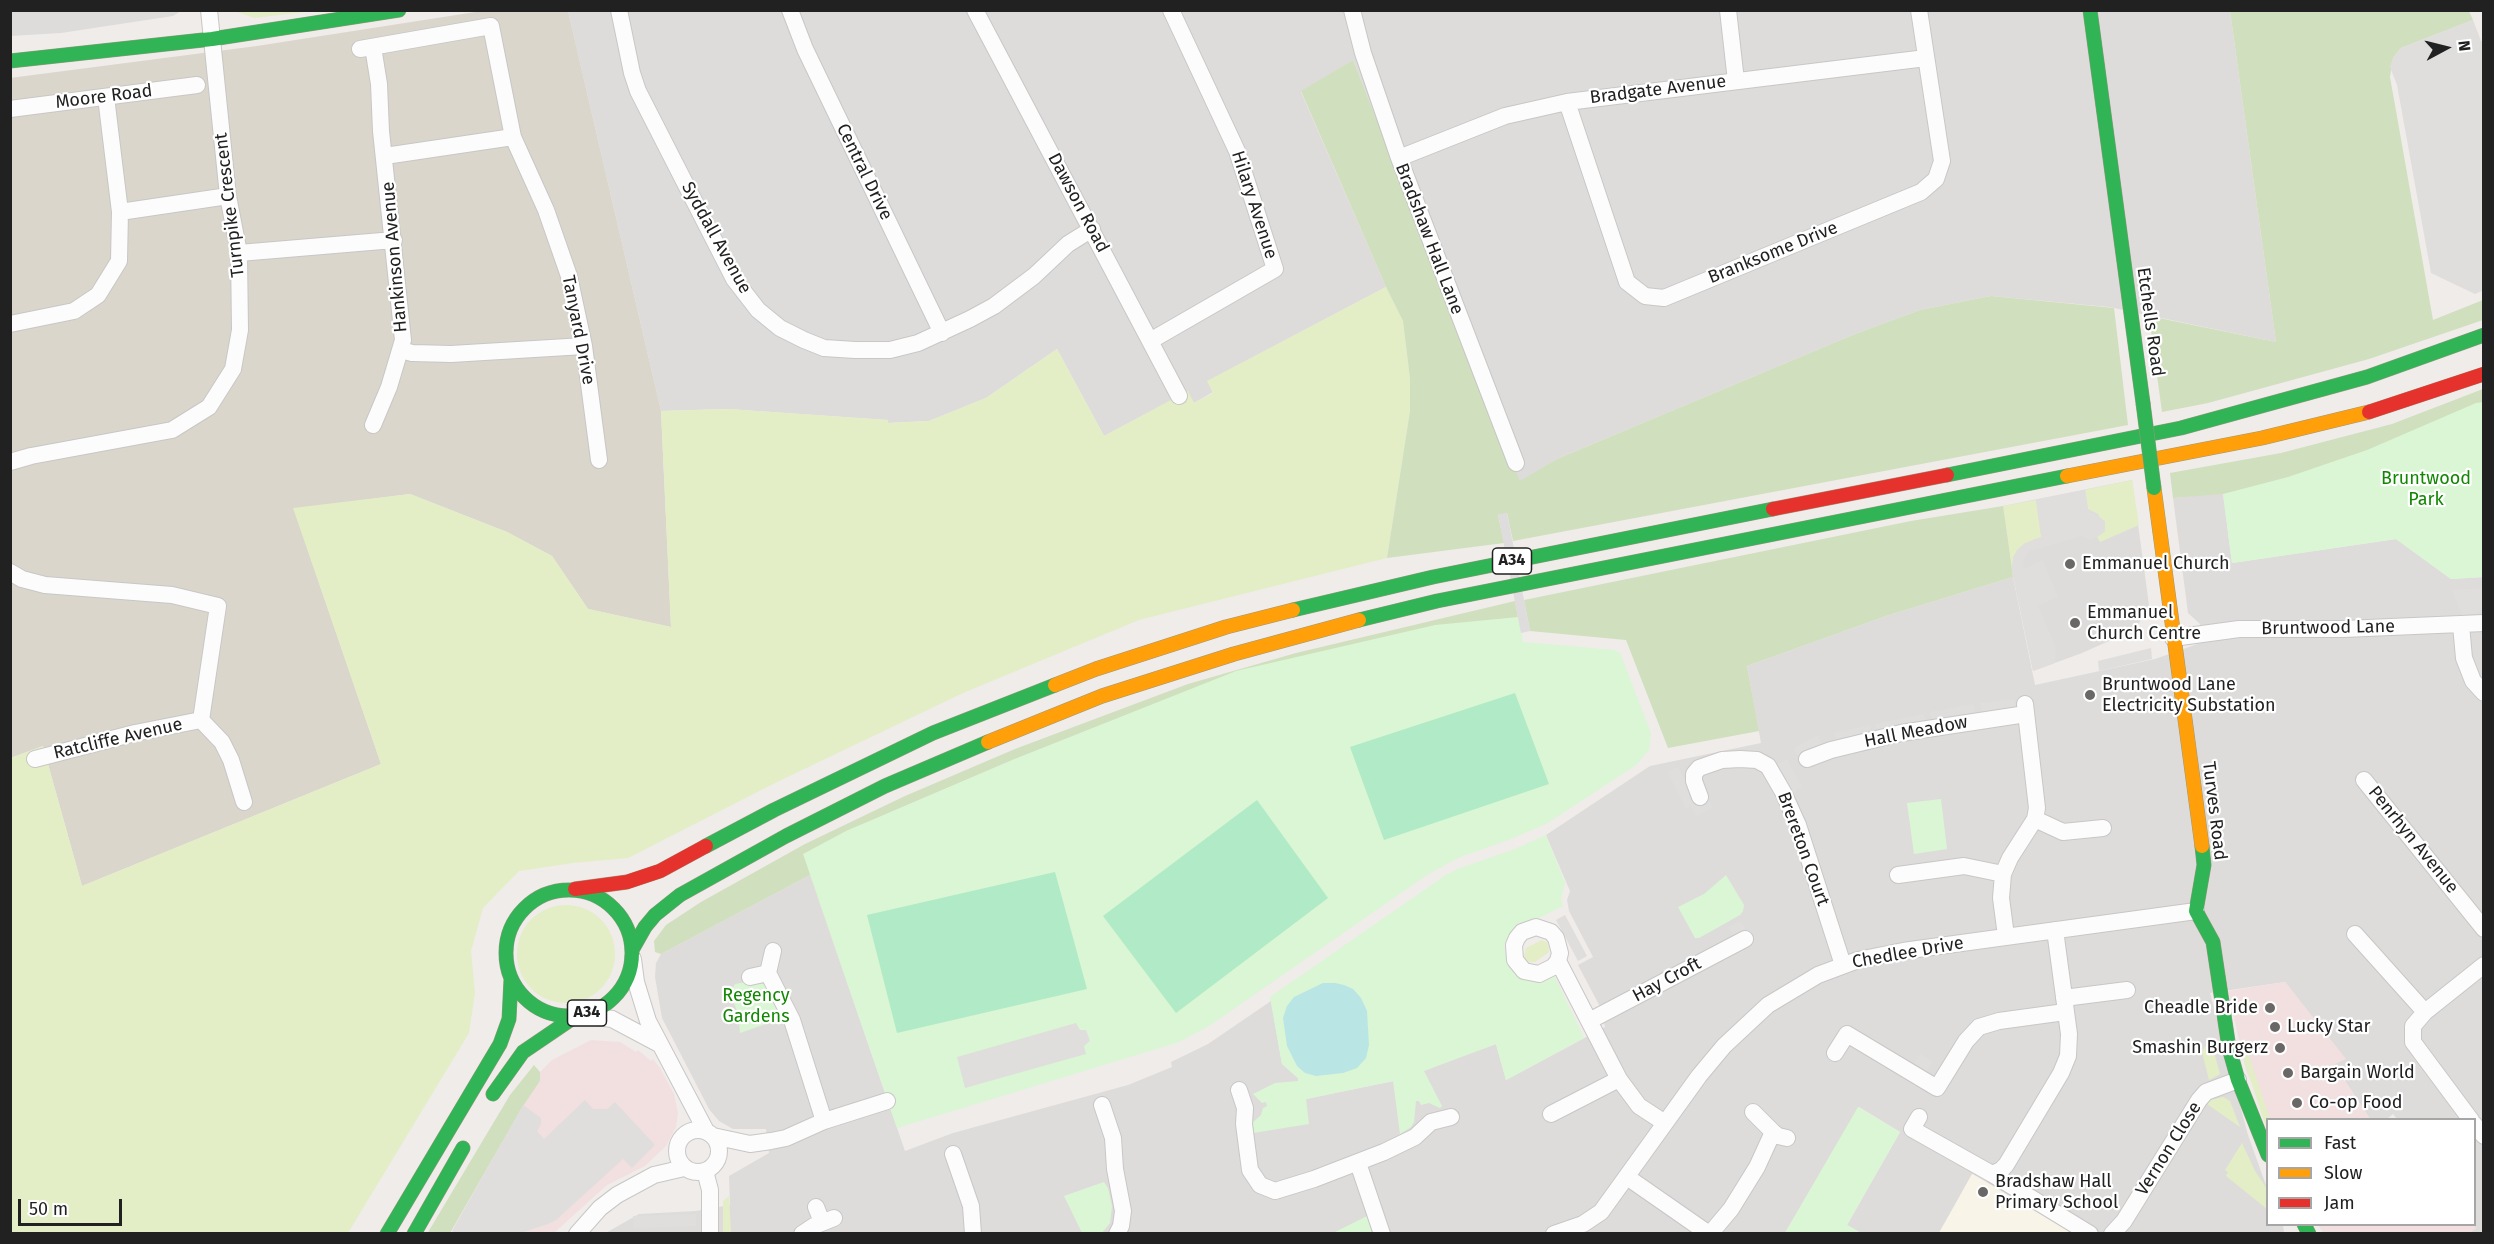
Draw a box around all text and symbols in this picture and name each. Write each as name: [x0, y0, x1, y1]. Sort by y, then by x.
north arrow: [2416, 18, 2476, 78]
text: N: [2454, 39, 2474, 52]
street label: Bradgate Avenue: [1589, 71, 1727, 109]
street label: Moore Road: [54, 80, 154, 114]
street label: Central Drive: [831, 120, 897, 224]
street label: Turnpike Crescent: [210, 131, 250, 279]
street label: Hilary Avenue: [1226, 148, 1282, 262]
street label: Dawson Road: [1043, 149, 1113, 257]
street label: Bradshaw Hall Lane: [1390, 160, 1468, 318]
street label: Syddall Avenue: [676, 178, 756, 298]
street label: Hankinson Avenue: [378, 181, 412, 333]
street label: Branksome Drive: [1705, 217, 1841, 289]
street label: Etchells Road: [2132, 266, 2168, 378]
street label: Tanyard Drive: [557, 273, 599, 387]
park label: Bruntwood Park: [2381, 468, 2471, 510]
road number: A34: [1492, 548, 1532, 574]
place label: Emmanuel Church: [2082, 553, 2229, 575]
marker: Emmanuel Church: [2063, 557, 2077, 571]
place label: Emmanuel Church Centre: [2087, 602, 2201, 644]
marker: Emmanuel Church Centre: [2068, 616, 2082, 630]
street label: Bruntwood Lane: [2261, 616, 2395, 640]
place label: Bruntwood Lane Electricity Substation: [2102, 674, 2276, 716]
marker: Bruntwood Lane Electricity Substation: [2083, 688, 2097, 702]
street label: Hall Meadow: [1863, 711, 1969, 753]
street label: Ratcliffe Avenue: [51, 714, 185, 764]
street label: Turves Road: [2197, 760, 2231, 862]
street label: Penrhyn Avenue: [2363, 782, 2463, 898]
street label: Brereton Court: [1772, 789, 1834, 909]
street label: Chedlee Drive: [1851, 933, 1965, 973]
street label: Hay Croft: [1629, 953, 1705, 1007]
park label: Regency Gardens: [722, 985, 790, 1028]
place label: Cheadle Bride: [2144, 997, 2258, 1019]
road number: A34: [568, 1000, 606, 1026]
marker: Cheadle Bride: [2263, 1001, 2277, 1015]
place label: Lucky Star: [2287, 1016, 2371, 1038]
marker: Lucky Star: [2268, 1020, 2282, 1034]
place label: Smashin Burgerz: [2132, 1037, 2268, 1059]
marker: Smashin Burgerz: [2273, 1041, 2287, 1055]
place label: Bargain World: [2300, 1062, 2415, 1084]
marker: Bargain World: [2281, 1066, 2295, 1080]
place label: Co-op Food: [2309, 1092, 2402, 1114]
marker: Co-op Food: [2290, 1096, 2304, 1110]
street label: Vernon Close: [2132, 1098, 2206, 1200]
legend: [2266, 1118, 2476, 1226]
text: Fast: [2324, 1132, 2356, 1154]
text: Slow: [2324, 1162, 2362, 1184]
place label: Bradshaw Hall Primary School: [1995, 1171, 2118, 1214]
marker: Bradshaw Hall Primary School: [1976, 1185, 1990, 1199]
scale bar: [21, 1187, 124, 1225]
text: Jam: [2324, 1192, 2355, 1214]
text: 50 m: [29, 1198, 68, 1220]

